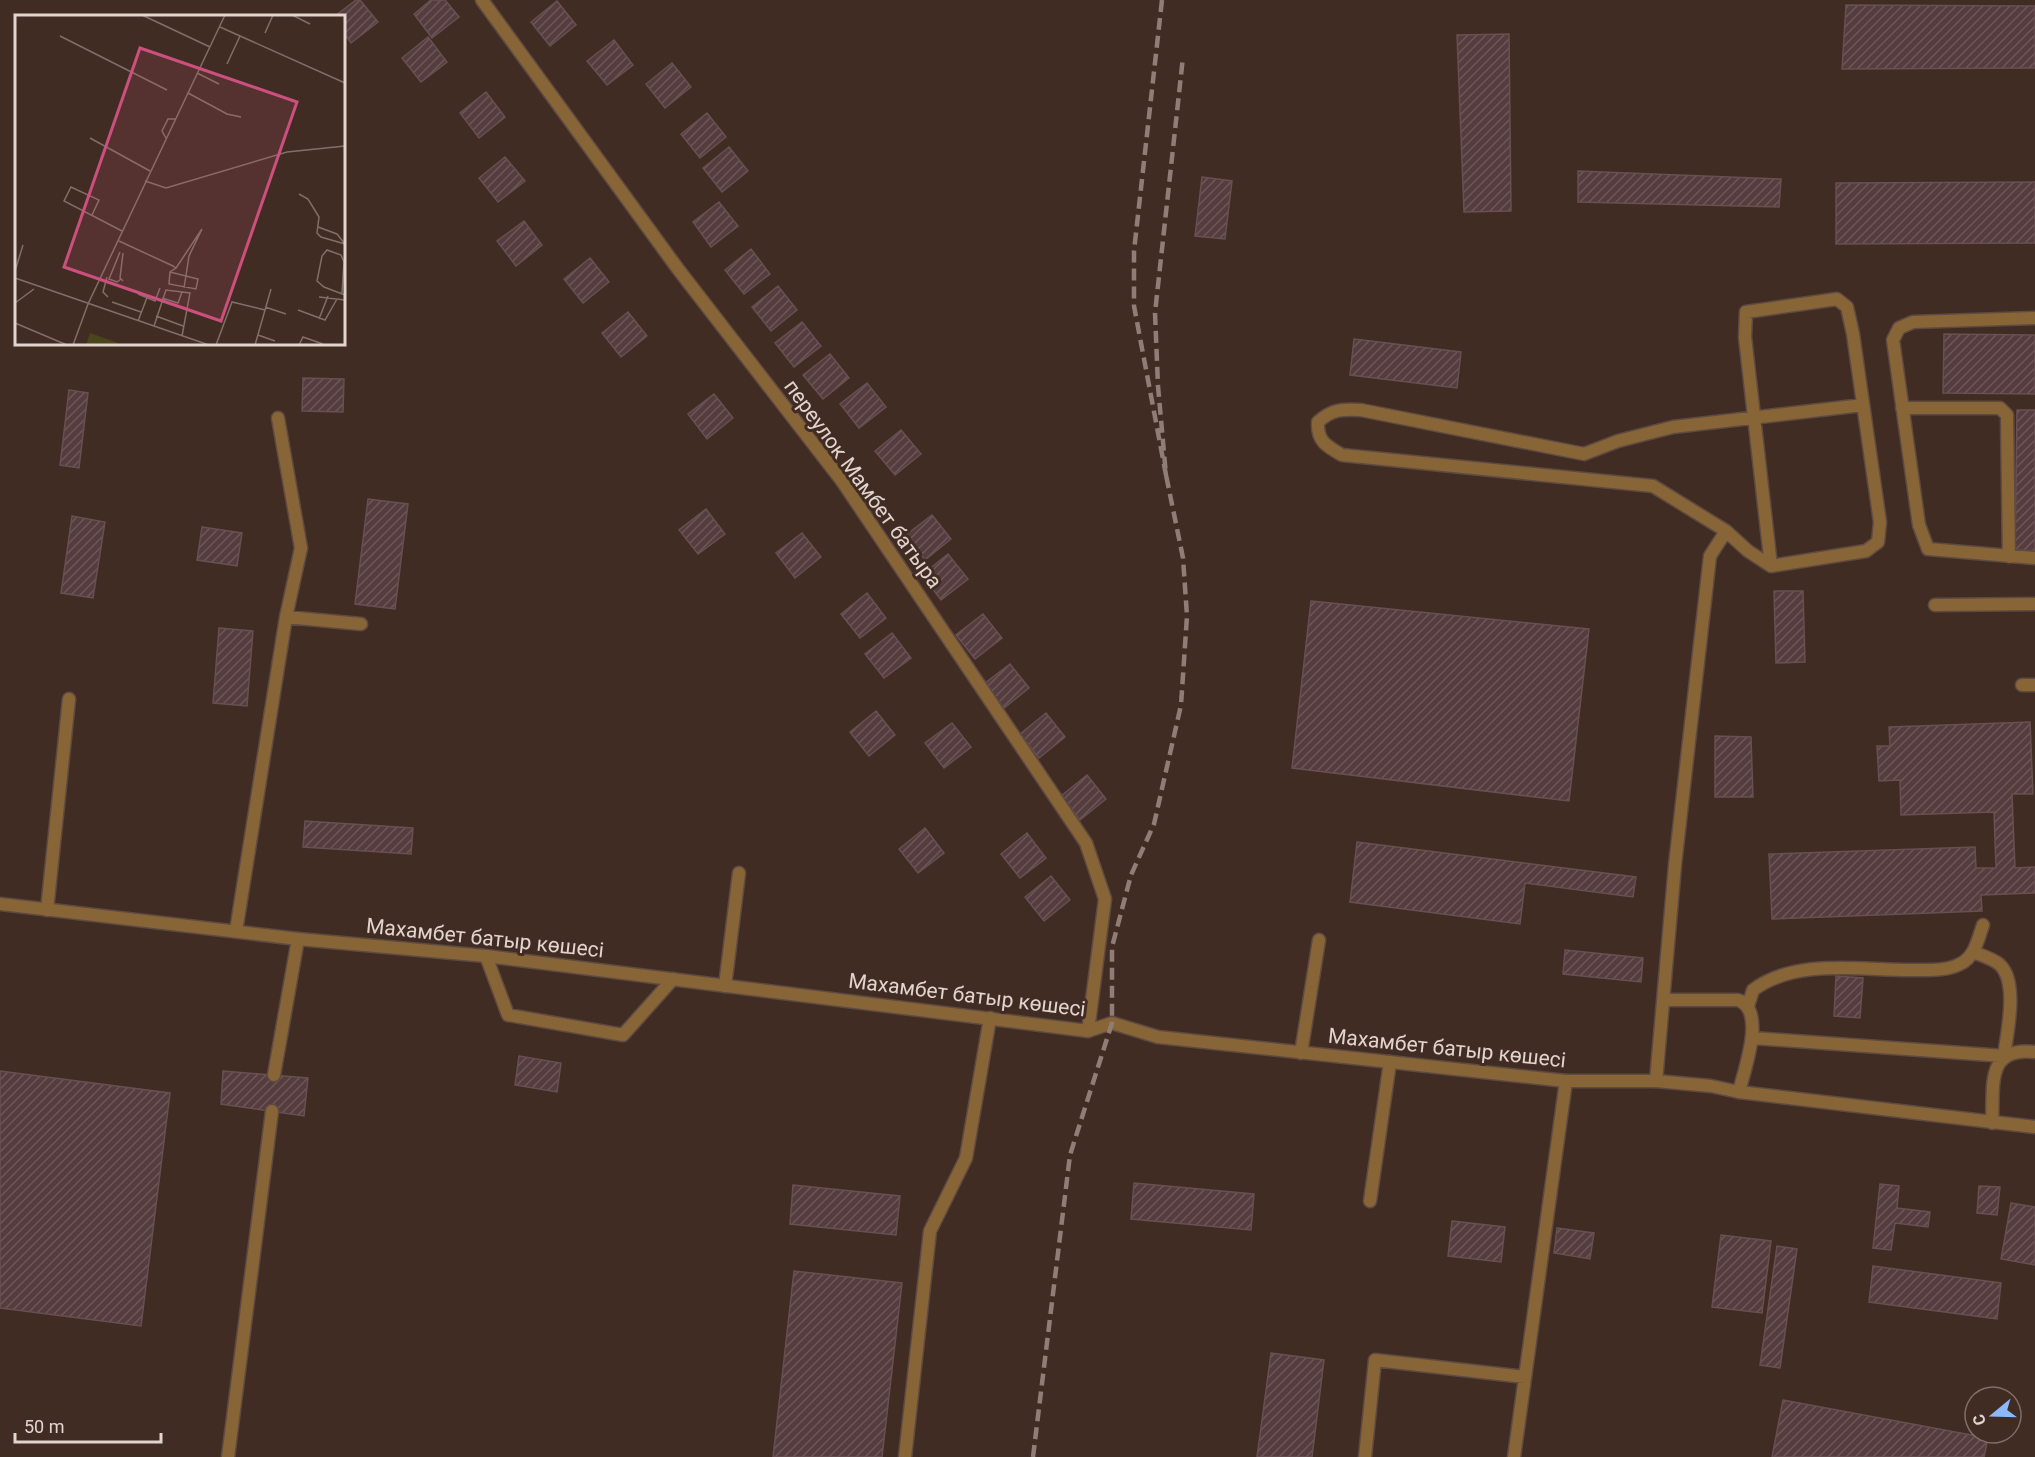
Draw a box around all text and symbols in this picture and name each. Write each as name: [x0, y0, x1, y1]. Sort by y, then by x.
inset map: [15, 15, 345, 345]
street label: переулок Мамбет батыра: [779, 375, 947, 593]
street label: Махамбет батыр көшесі: [365, 914, 605, 962]
street label: Махамбет батыр көшесі: [847, 969, 1087, 1021]
street label: Махамбет батыр көшесі: [1327, 1024, 1567, 1072]
north arrow: [1963, 1385, 2023, 1445]
scale bar: [15, 1406, 160, 1444]
text: С: [1969, 1412, 1990, 1428]
text: 50 m: [24, 1416, 64, 1437]

